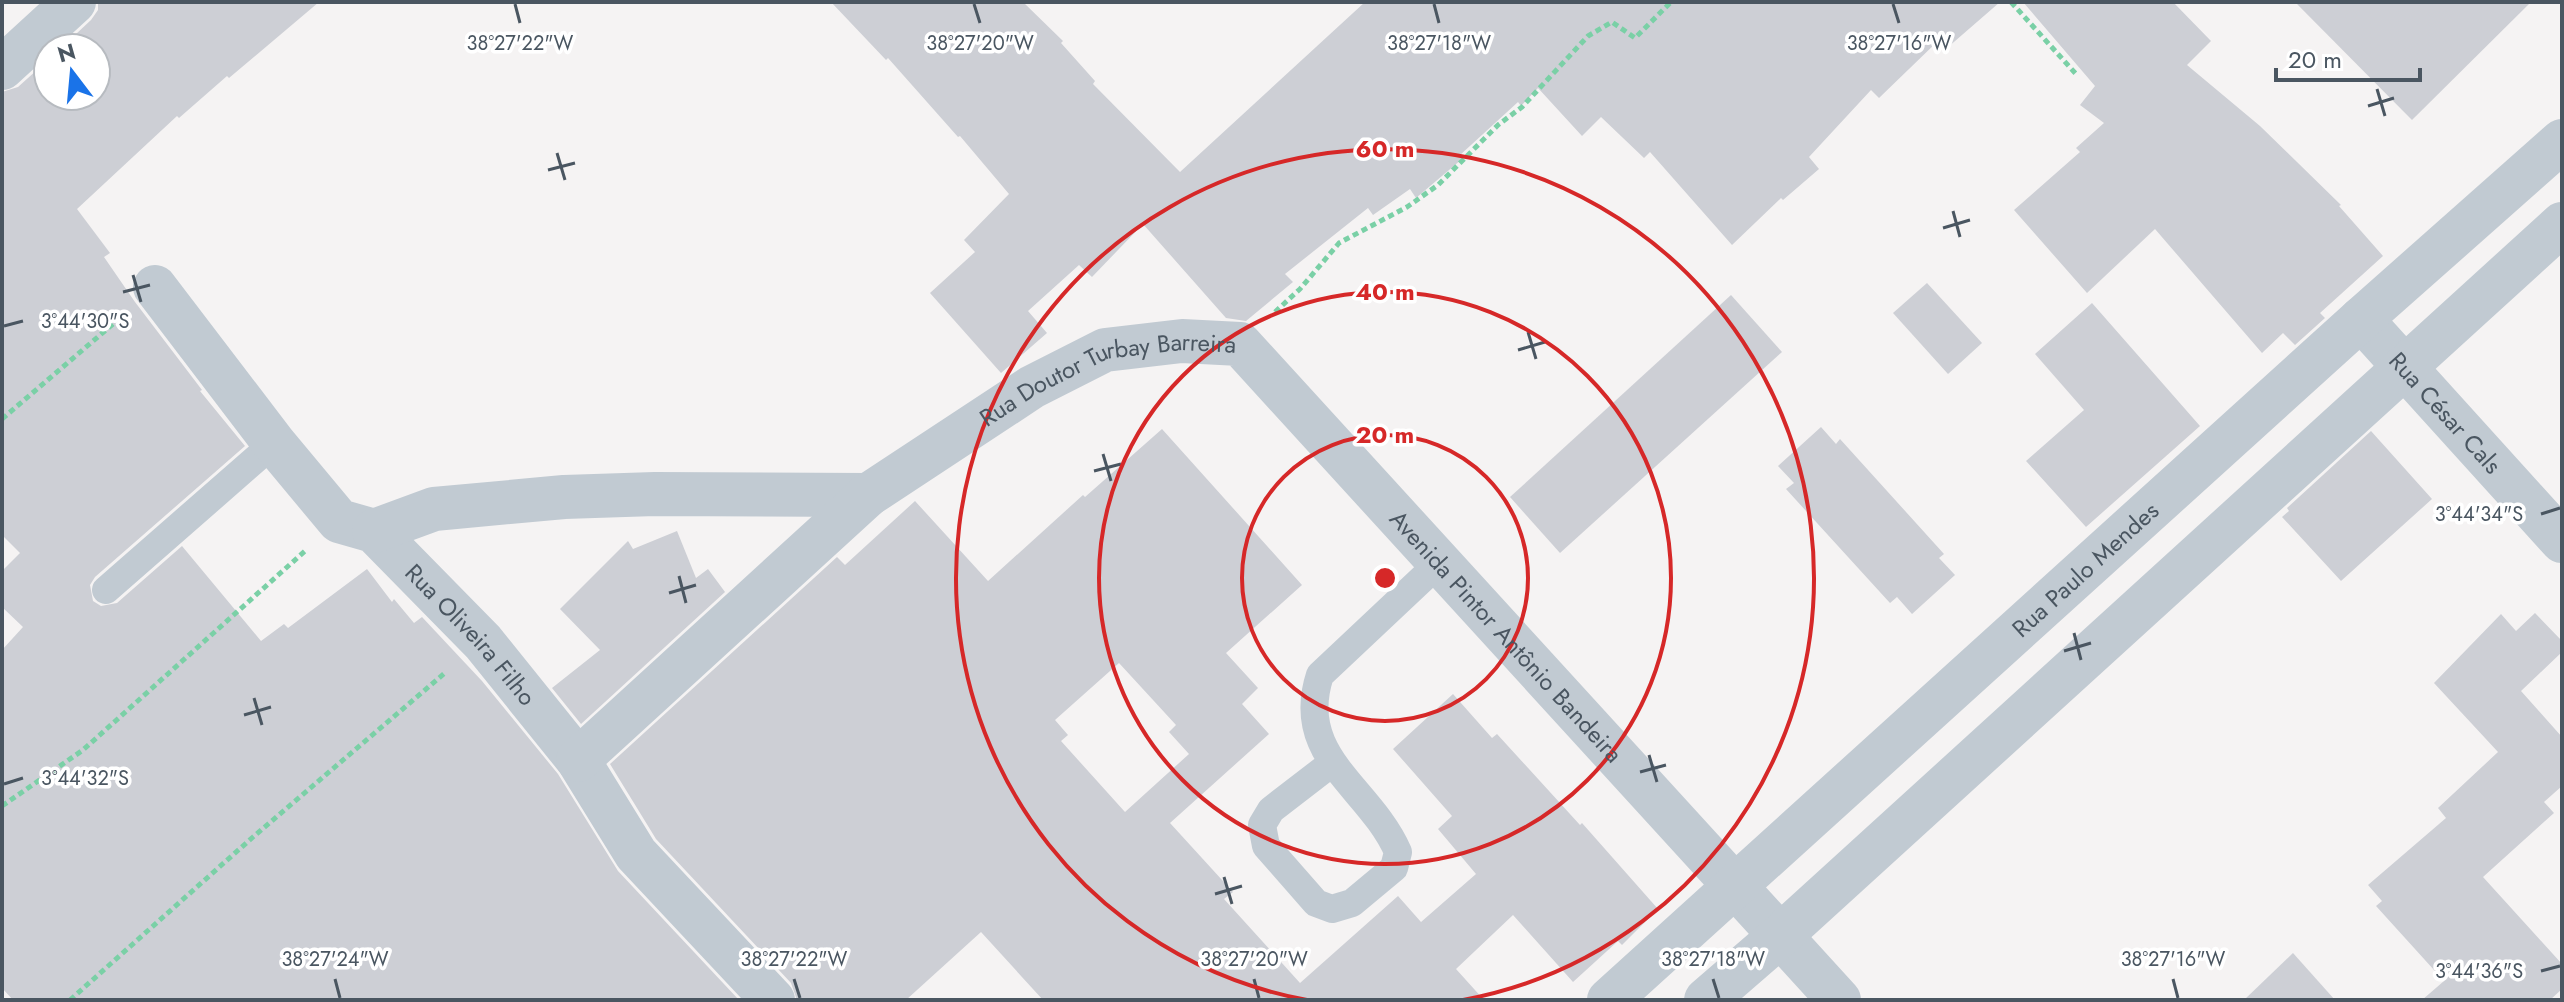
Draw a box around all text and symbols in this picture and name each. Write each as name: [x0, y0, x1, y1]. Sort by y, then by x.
text: 38°27'22"W: [467, 29, 574, 58]
text: 38°27'20"W: [926, 29, 1034, 58]
text: 38°27'18"W: [1387, 29, 1491, 58]
text: 38°27'16"W: [1847, 29, 1951, 58]
north arrow: [32, 32, 112, 112]
scale bar: [2276, 32, 2420, 82]
text: N: [54, 35, 79, 71]
text: 20 m: [2288, 42, 2342, 77]
text: 60 m: [1356, 131, 1414, 166]
text: 40 m: [1355, 274, 1415, 309]
text: 3°44'30"S: [41, 307, 129, 336]
street label: Rua Doutor Turbay Barreira: [972, 324, 1237, 435]
street label: Rua César Cals: [2381, 344, 2510, 481]
text: 20 m: [1356, 417, 1414, 452]
street label: Rua Paulo Mendes: [2004, 493, 2166, 645]
text: 3°44'34"S: [2435, 500, 2523, 529]
street label: Avenida Pintor Antônio Bandeira: [1382, 502, 1631, 770]
street label: Rua Oliveira Filho: [398, 555, 545, 713]
centre of rings: [1371, 564, 1399, 592]
text: 3°44'32"S: [41, 764, 129, 793]
text: 38°27'24"W: [281, 945, 389, 974]
text: 38°27'22"W: [741, 945, 848, 974]
text: 38°27'20"W: [1200, 945, 1308, 974]
text: 38°27'18"W: [1661, 945, 1765, 974]
text: 38°27'16"W: [2121, 945, 2225, 974]
text: 3°44'36"S: [2435, 957, 2523, 986]

